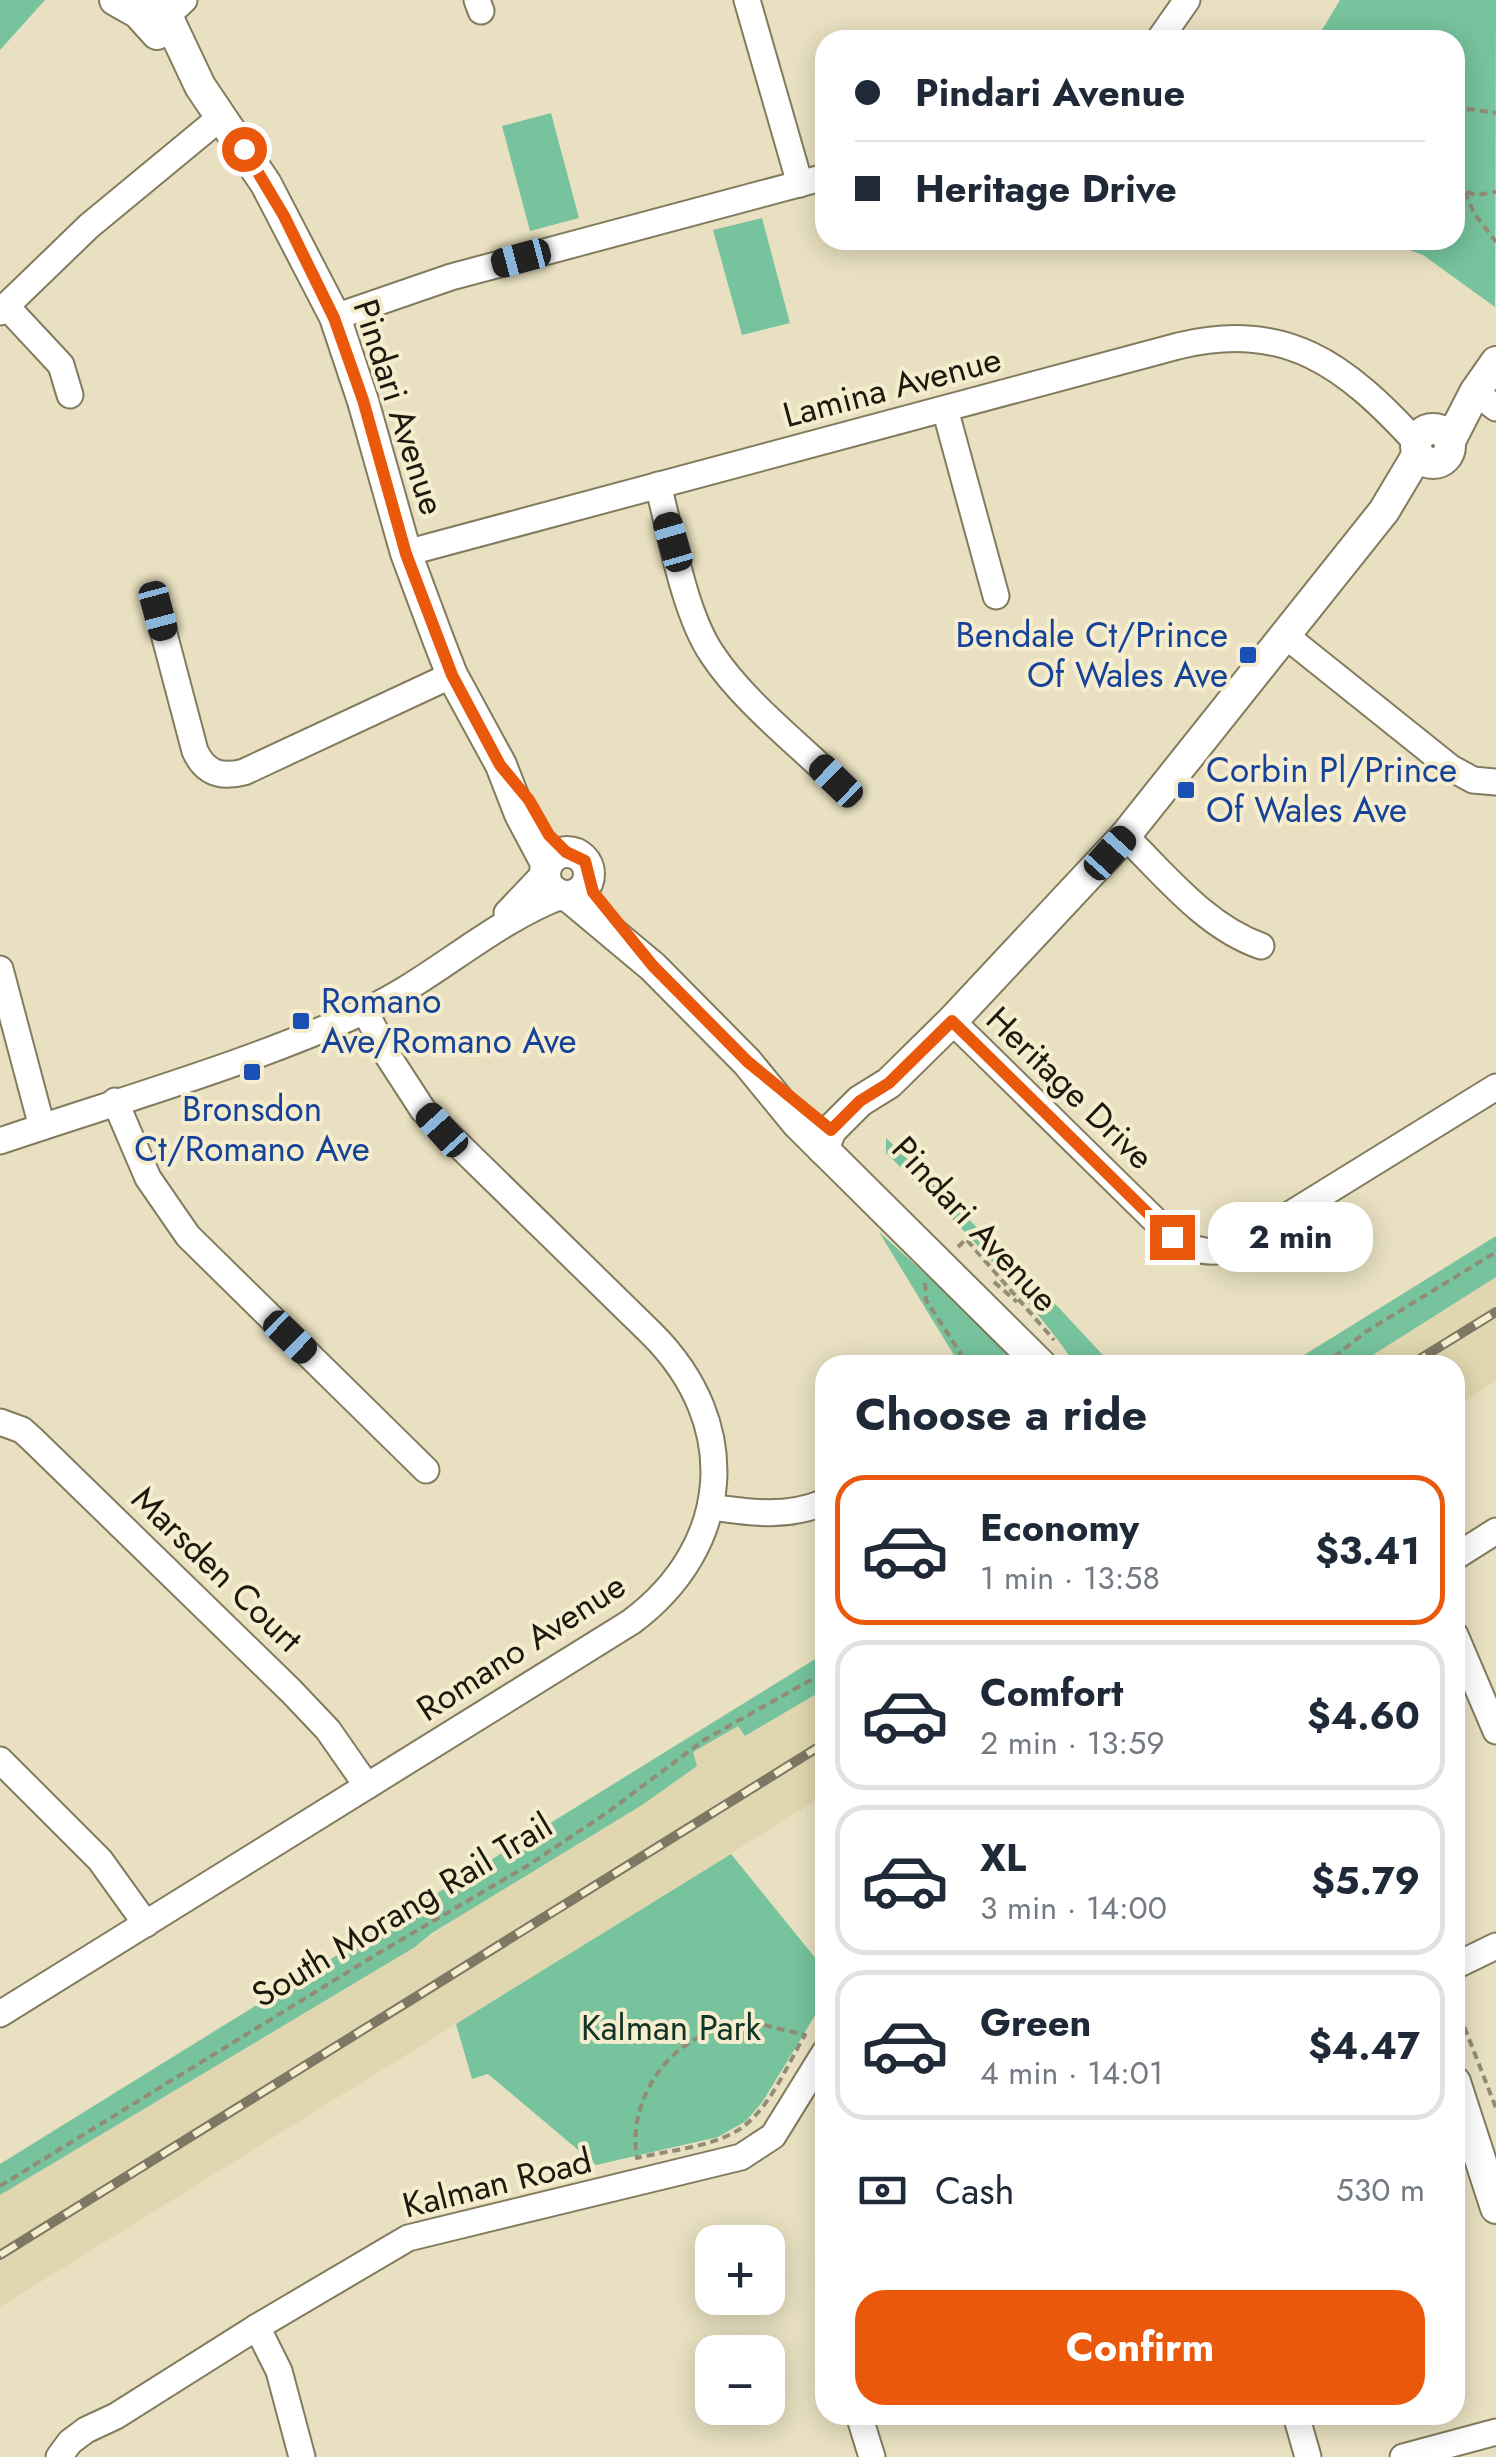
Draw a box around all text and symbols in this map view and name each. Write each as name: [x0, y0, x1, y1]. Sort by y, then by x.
text: Pindari Avenue: [915, 65, 1185, 120]
route start: [222, 127, 267, 172]
text: Heritage Drive: [915, 161, 1177, 216]
car: [488, 236, 554, 280]
street label: Pindari Avenue: [341, 293, 457, 521]
street label: Lamina Avenue: [777, 334, 1007, 440]
car: [650, 509, 696, 575]
car: [136, 578, 180, 644]
place label: Bendale Ct/Prince Of Wales Ave: [956, 610, 1228, 700]
marker: Bendale Ct/Prince Of Wales Ave: [1237, 644, 1259, 666]
place label: Corbin Pl/Prince Of Wales Ave: [1206, 745, 1457, 835]
car: [804, 749, 868, 813]
marker: Corbin Pl/Prince Of Wales Ave: [1175, 779, 1197, 801]
car: [1079, 821, 1141, 885]
place label: Romano Ave/Romano Ave: [321, 976, 577, 1066]
street label: Heritage Drive: [975, 995, 1165, 1181]
marker: Romano Ave/Romano Ave: [290, 1010, 312, 1032]
marker: Bronsdon Ct/Romano Ave: [241, 1061, 263, 1083]
place label: Bronsdon Ct/Romano Ave: [134, 1084, 370, 1174]
car: [411, 1098, 473, 1162]
street label: Pindari Avenue: [880, 1125, 1070, 1323]
callout: 2 min: [1207, 1202, 1372, 1272]
text: 2 min: [1248, 1214, 1333, 1260]
route end: [1150, 1215, 1195, 1260]
car: [258, 1305, 322, 1369]
text: Choose a ride: [855, 1382, 1147, 1447]
street label: Marsden Court: [121, 1475, 314, 1664]
text: Economy: [980, 1500, 1139, 1555]
icon: car: [860, 1505, 950, 1595]
text: $3.41: [1315, 1523, 1420, 1578]
text: 1 min · 13:58: [980, 1555, 1160, 1601]
street label: Romano Avenue: [407, 1561, 635, 1733]
text: Comfort: [980, 1665, 1123, 1720]
icon: car: [860, 1670, 950, 1760]
text: $4.60: [1307, 1688, 1420, 1743]
text: 2 min · 13:59: [980, 1720, 1165, 1766]
street label: South Morang Rail Trail: [242, 1800, 562, 2020]
text: XL: [980, 1830, 1026, 1885]
icon: car: [860, 1835, 950, 1925]
text: $5.79: [1311, 1853, 1420, 1908]
text: 3 min · 14:00: [980, 1885, 1167, 1931]
text: Green: [980, 1995, 1091, 2050]
icon: car: [860, 2000, 950, 2090]
park label: Kalman Park: [581, 2003, 762, 2053]
text: $4.47: [1308, 2018, 1420, 2073]
text: 4 min · 14:01: [980, 2050, 1163, 2096]
street label: Kalman Road: [397, 2135, 597, 2231]
icon: cash: [855, 2163, 910, 2218]
text: Cash: [935, 2163, 1015, 2218]
text: 530 m: [1336, 2167, 1425, 2213]
map controls: [695, 2225, 785, 2425]
button: +: [695, 2225, 785, 2315]
button: Confirm: [855, 2290, 1425, 2405]
button: −: [695, 2335, 785, 2425]

